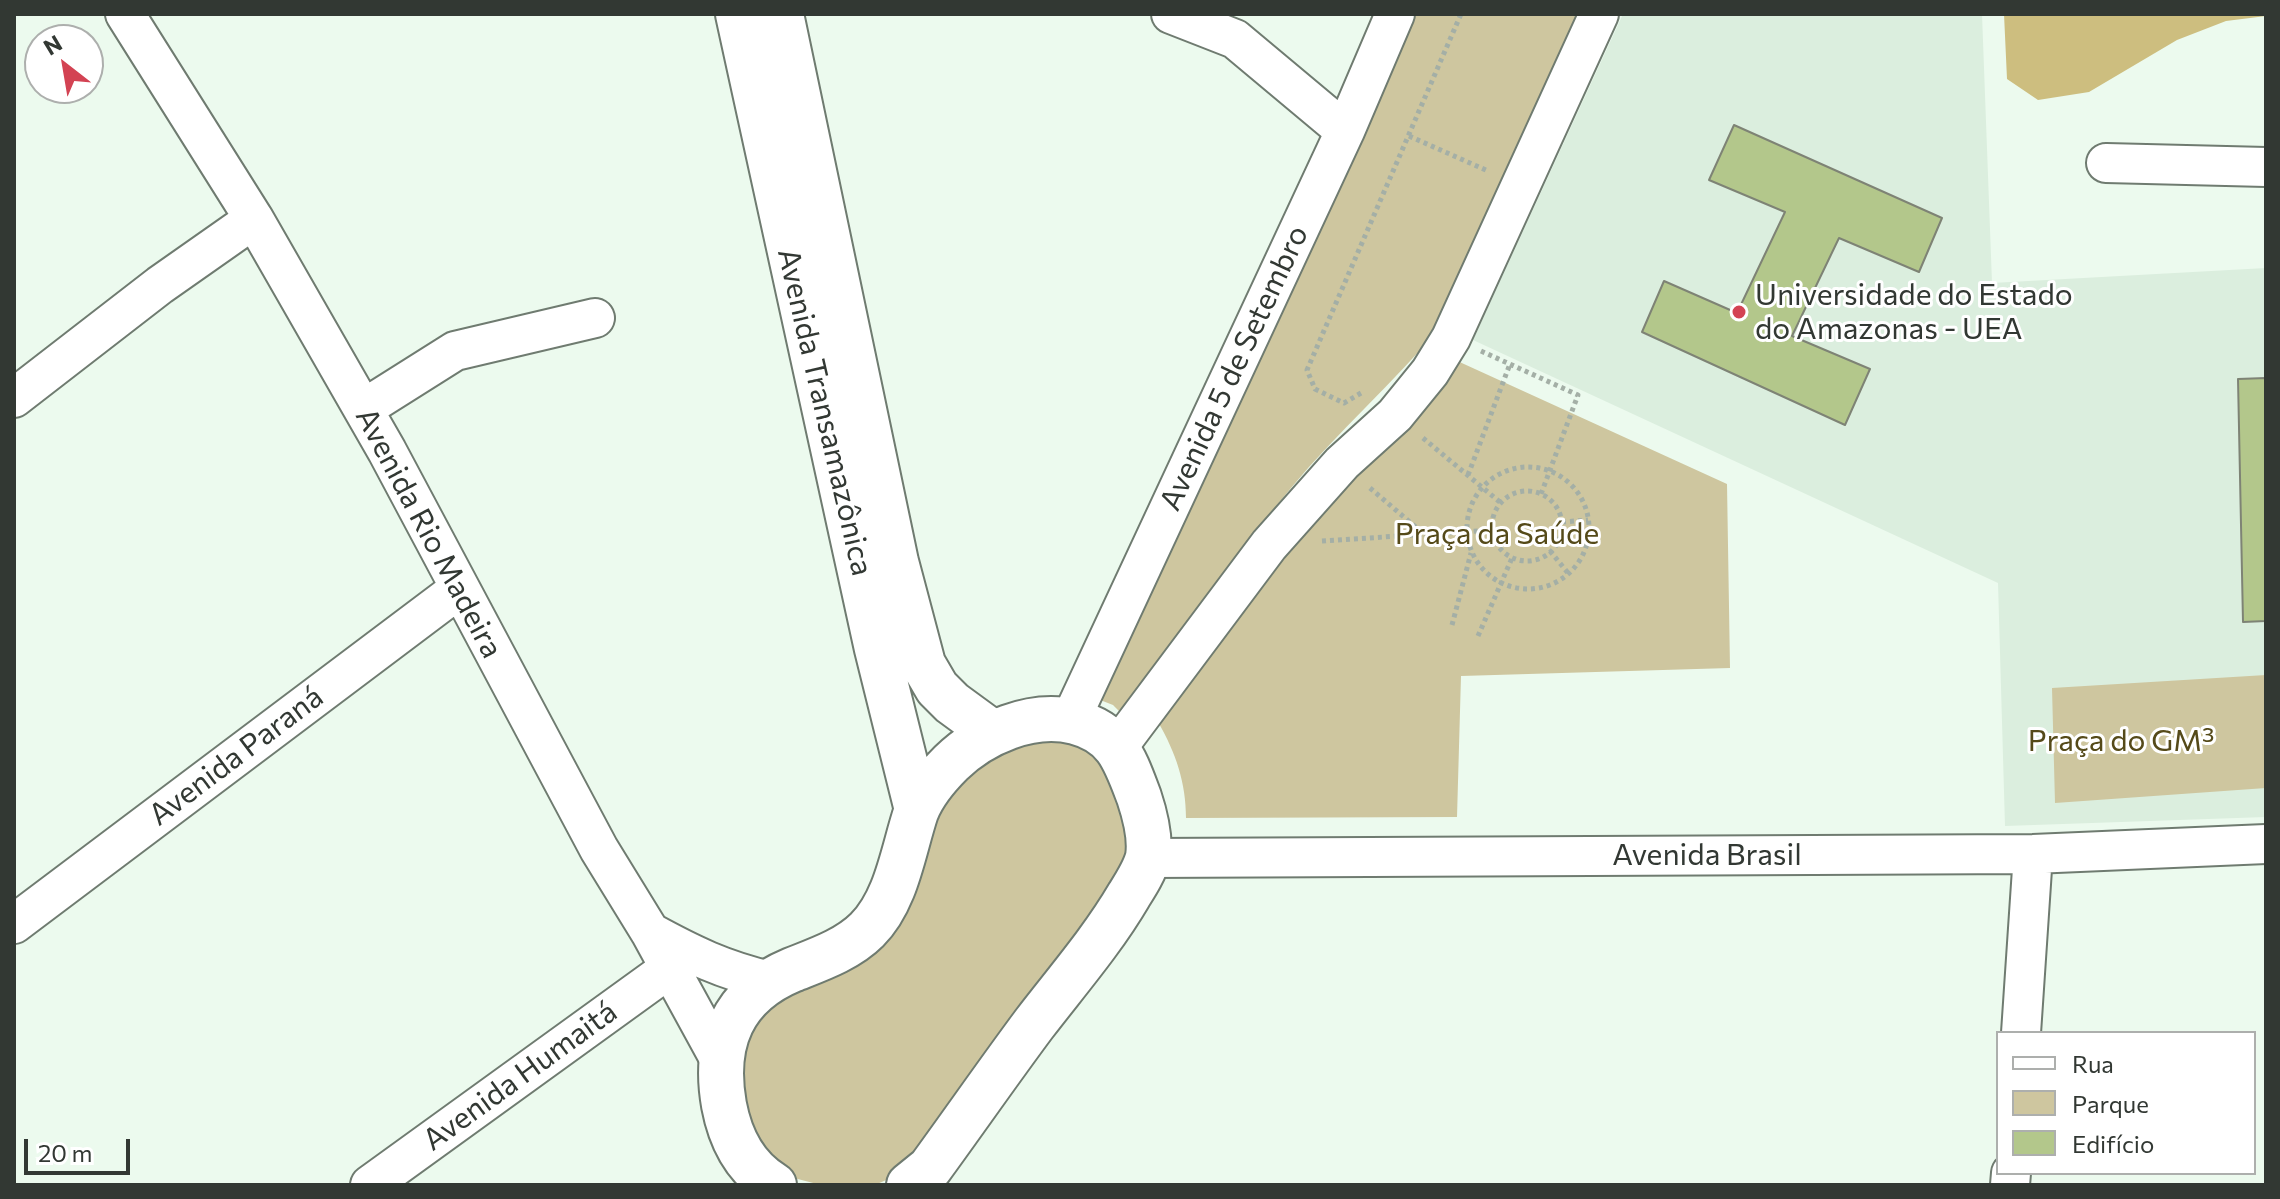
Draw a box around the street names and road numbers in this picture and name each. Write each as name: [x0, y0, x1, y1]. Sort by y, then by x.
street label: Avenida 5 de Setembro: [1152, 220, 1316, 516]
street label: Avenida Transamazônica: [770, 245, 880, 579]
street label: Avenida Rio Madeira: [348, 402, 510, 664]
street label: Avenida Paraná: [142, 679, 330, 833]
street label: Avenida Brasil: [1612, 837, 1802, 873]
street label: Avenida Humaitá: [416, 994, 624, 1158]

